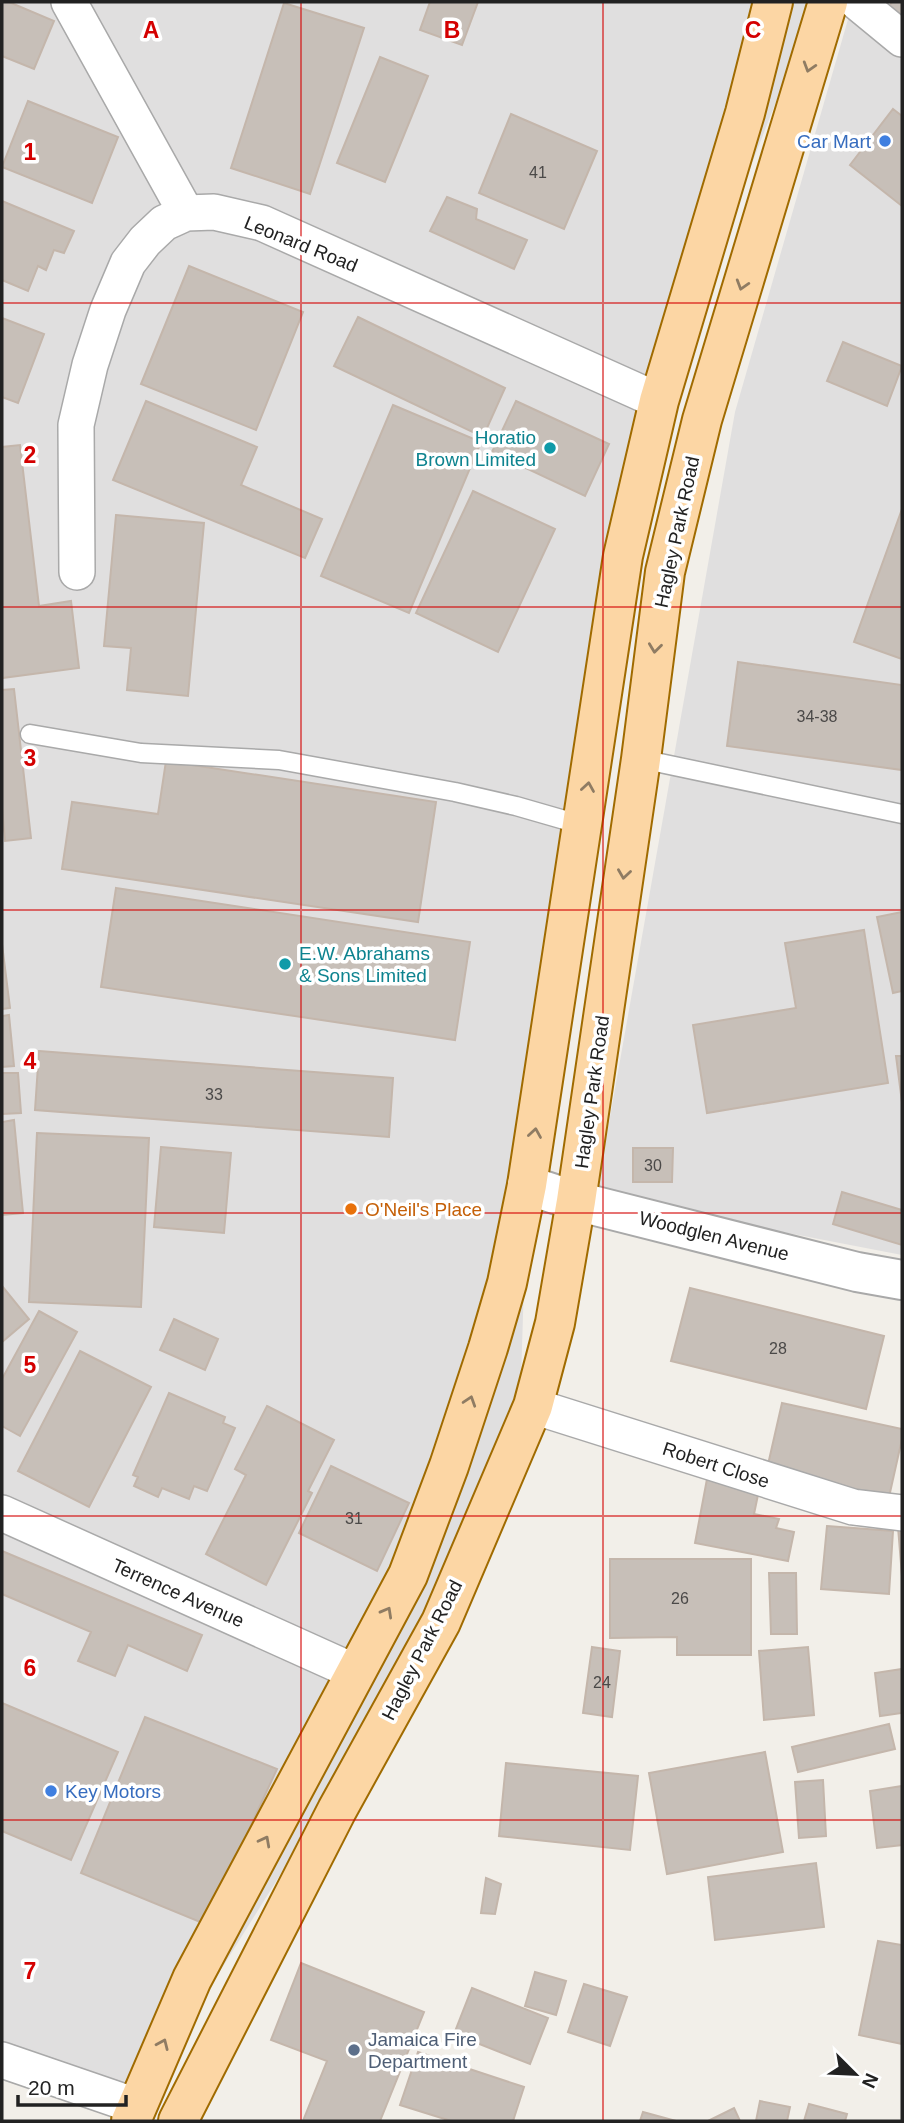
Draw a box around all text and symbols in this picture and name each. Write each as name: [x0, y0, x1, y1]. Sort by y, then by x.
text: A: [143, 17, 159, 43]
text: B: [444, 17, 460, 43]
text: C: [745, 17, 761, 43]
one-way arrow: [802, 61, 817, 73]
place label: Car Mart: [797, 131, 872, 152]
marker: Car Mart: [877, 133, 893, 149]
text: 1: [24, 139, 37, 165]
house number: 41: [529, 164, 547, 181]
street label: Leonard Road: [241, 212, 361, 276]
one-way arrow: [736, 278, 751, 290]
place label: Horatio Brown Limited: [416, 427, 536, 470]
marker: Horatio Brown Limited: [542, 440, 558, 456]
text: 2: [24, 442, 36, 468]
street label: Hagley Park Road: [651, 454, 703, 610]
one-way arrow: [647, 642, 662, 654]
house number: 34-38: [797, 708, 838, 725]
text: 3: [24, 745, 36, 771]
one-way arrow: [580, 781, 595, 792]
one-way arrow: [617, 868, 632, 879]
place label: E.W. Abrahams & Sons Limited: [299, 943, 430, 986]
marker: E.W. Abrahams & Sons Limited: [277, 956, 293, 972]
street label: Hagley Park Road: [571, 1014, 613, 1170]
text: 4: [24, 1048, 37, 1074]
house number: 33: [205, 1086, 223, 1103]
one-way arrow: [527, 1127, 542, 1138]
house number: 30: [644, 1157, 662, 1174]
place label: O'Neil's Place: [365, 1199, 482, 1220]
marker: O'Neil's Place: [343, 1201, 359, 1217]
street label: Woodglen Avenue: [637, 1207, 791, 1265]
house number: 28: [769, 1340, 787, 1357]
text: 5: [24, 1352, 37, 1378]
one-way arrow: [462, 1395, 476, 1407]
street label: Robert Close: [660, 1438, 772, 1492]
house number: 31: [345, 1510, 363, 1527]
street label: Terrence Avenue: [109, 1554, 247, 1632]
street label: Hagley Park Road: [378, 1577, 466, 1723]
house number: 26: [671, 1590, 689, 1607]
one-way arrow: [379, 1607, 393, 1620]
text: 6: [24, 1655, 36, 1681]
house number: 24: [593, 1674, 611, 1691]
place label: Key Motors: [65, 1781, 161, 1802]
marker: Key Motors: [43, 1783, 59, 1799]
one-way arrow: [257, 1836, 270, 1848]
text: 7: [24, 1958, 36, 1984]
place label: Jamaica Fire Department: [368, 2029, 477, 2072]
one-way arrow: [155, 2039, 169, 2051]
north arrow: [820, 2039, 890, 2109]
marker: Jamaica Fire Department: [346, 2042, 362, 2058]
scale bar: [18, 2064, 126, 2108]
text: N: [858, 2070, 882, 2091]
text: 20 m: [28, 2076, 75, 2099]

